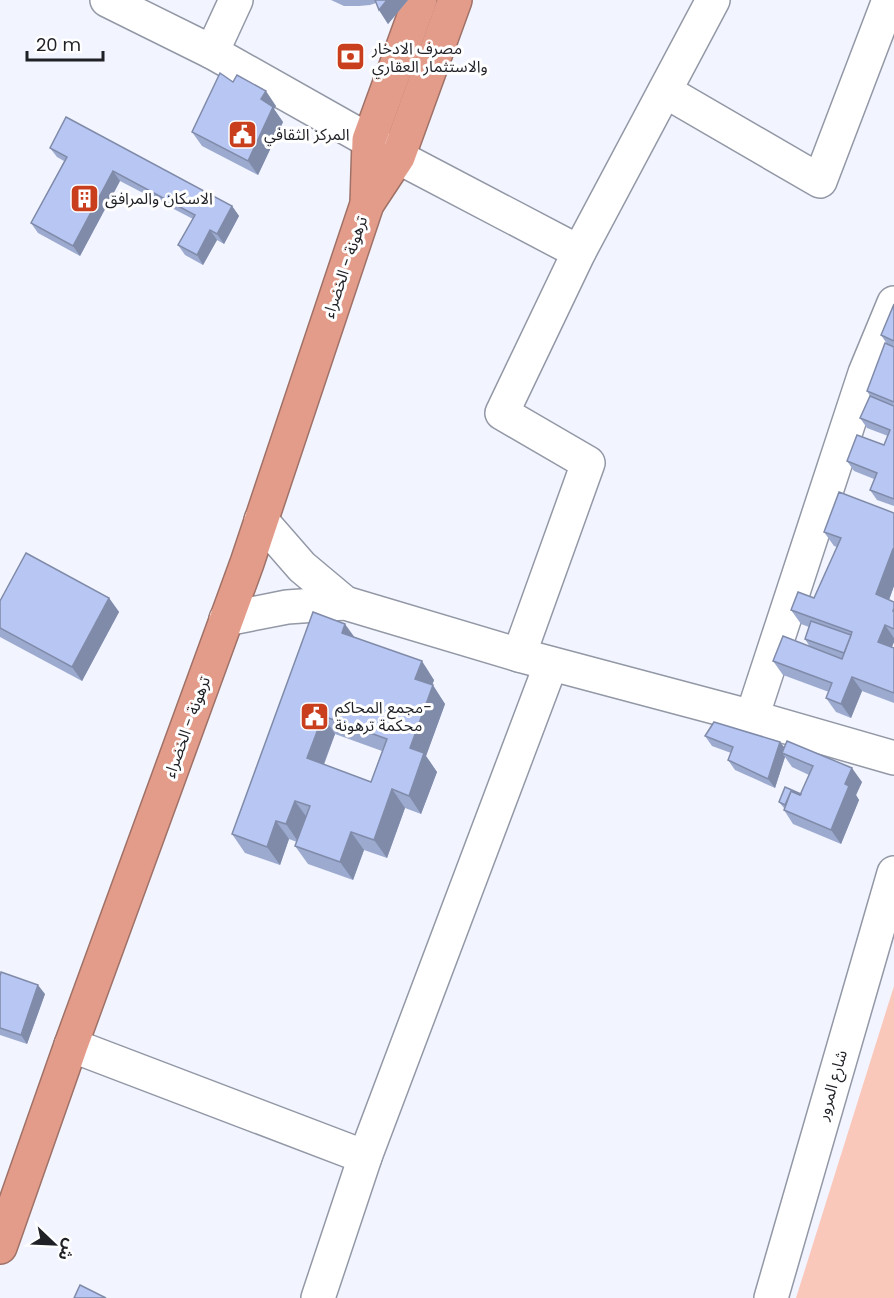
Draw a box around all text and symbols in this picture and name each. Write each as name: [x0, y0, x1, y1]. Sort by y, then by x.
scale bar: [27, 24, 104, 62]
text: 20 m: [36, 32, 81, 57]
place label: مصرف الادخار والاستثمار العقاري: [371, 37, 488, 78]
bank icon: مصرف الادخار والاستثمار العقاري: [335, 41, 367, 73]
public building icon: المركز الثقافي: [227, 118, 259, 150]
place label: المركز الثقافي: [264, 123, 350, 146]
building icon: الاسكان والمرافق: [68, 182, 100, 214]
place label: الاسكان والمرافق: [105, 187, 213, 210]
street label: ترهونة - الخضراء: [317, 213, 373, 321]
street label: ترهونة - الخضراء: [158, 673, 216, 781]
place label: مجمع المحاكم- محكمة ترهونة: [335, 696, 432, 737]
public building icon: مجمع المحاكم- محكمة ترهونة: [298, 700, 330, 732]
street label: شارع المرور: [811, 1047, 854, 1124]
north arrow: [24, 1214, 84, 1274]
text: ش: [52, 1235, 82, 1264]

